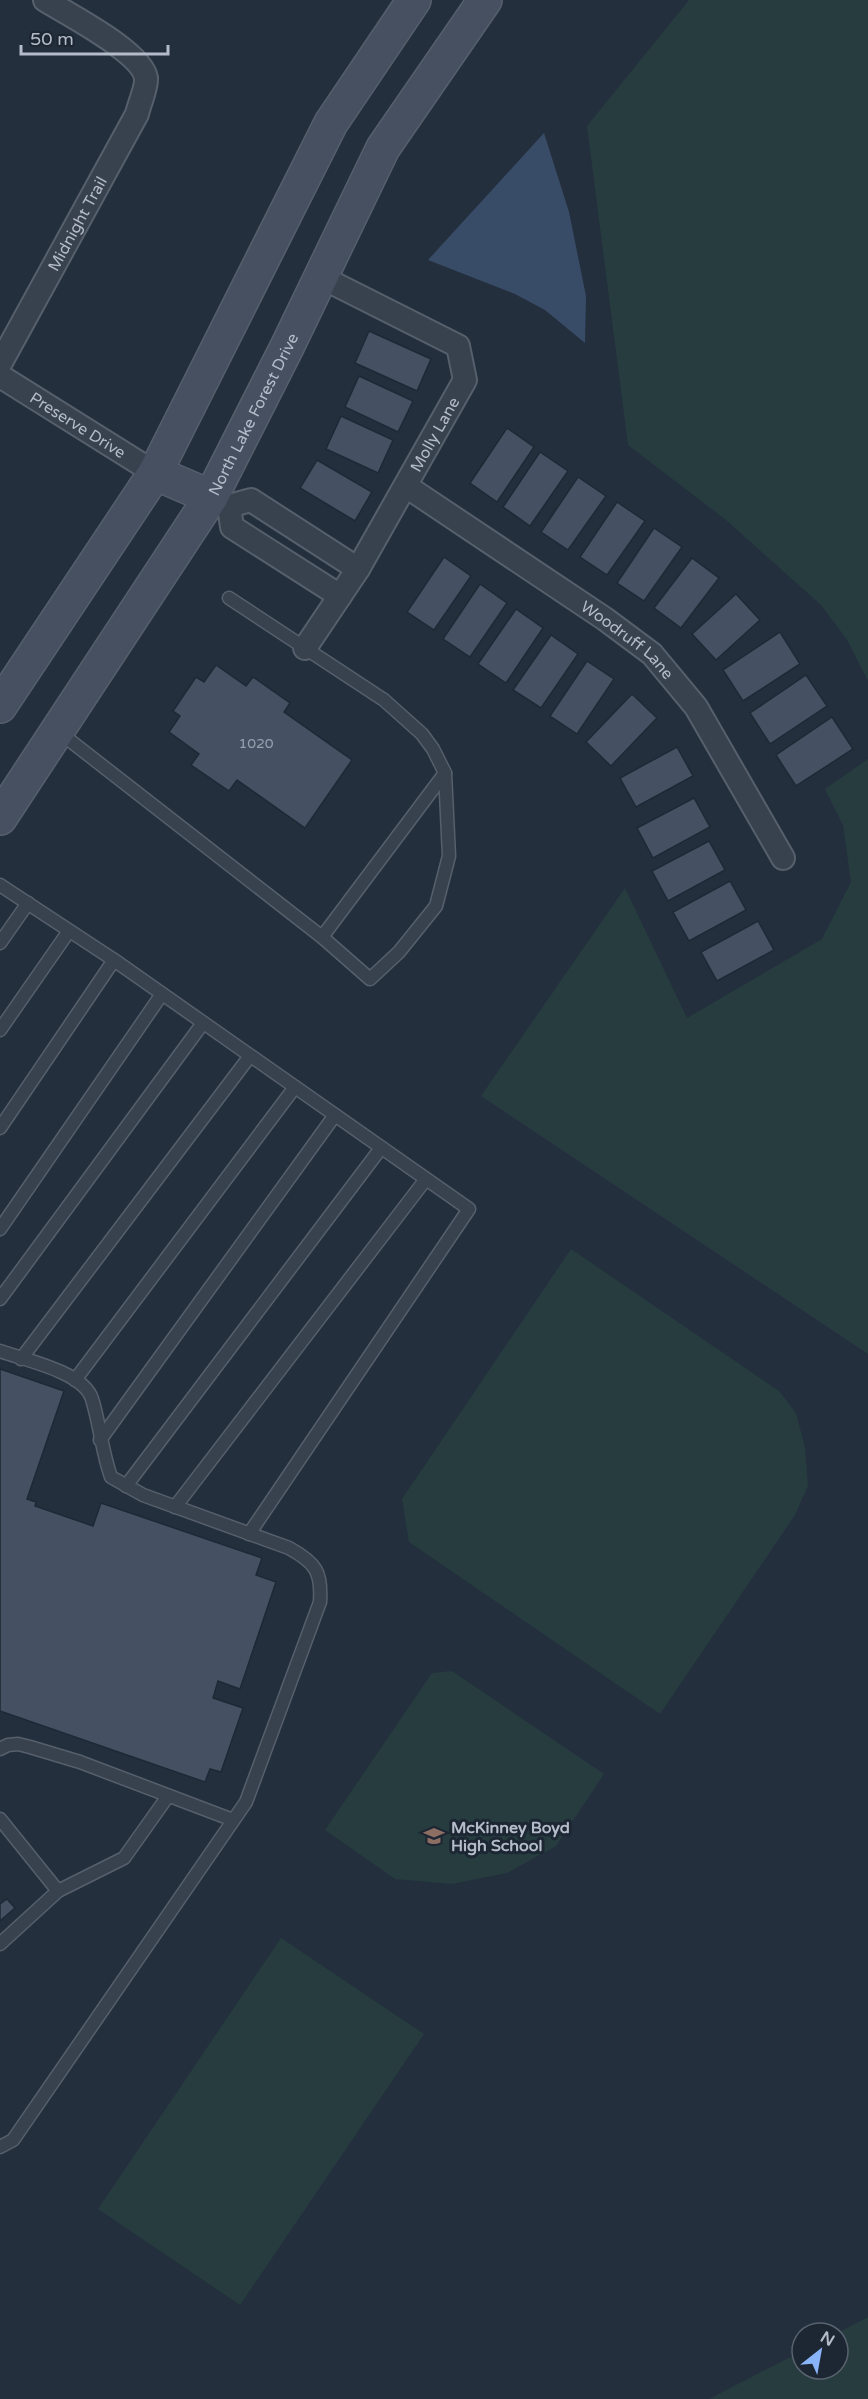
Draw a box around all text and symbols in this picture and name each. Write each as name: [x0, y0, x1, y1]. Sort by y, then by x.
scale bar: [21, 18, 168, 56]
text: 50 m: [30, 28, 74, 50]
street label: Midnight Trail: [44, 173, 112, 275]
street label: North Lake Forest Drive: [204, 330, 303, 499]
street label: Preserve Drive: [26, 388, 129, 463]
street label: Molly Lane: [406, 394, 464, 476]
street label: Woodruff Lane: [577, 597, 678, 684]
house number: 1020: [238, 735, 274, 752]
place label: McKinney Boyd High School: [451, 1818, 570, 1856]
school or university icon: McKinney Boyd High School: [422, 1824, 446, 1848]
north arrow: [790, 2321, 850, 2381]
text: N: [817, 2327, 838, 2351]

